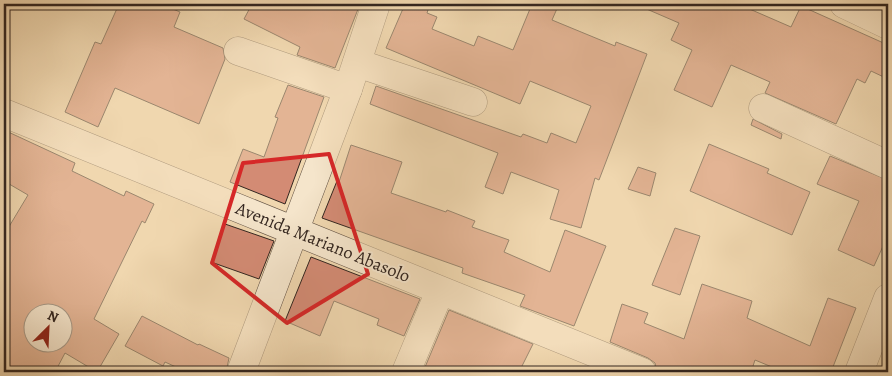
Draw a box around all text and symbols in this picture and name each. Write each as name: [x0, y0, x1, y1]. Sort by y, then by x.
street label: Avenida Mariano Abasolo: [231, 196, 414, 288]
north arrow: [22, 304, 72, 354]
text: N: [45, 306, 62, 327]

